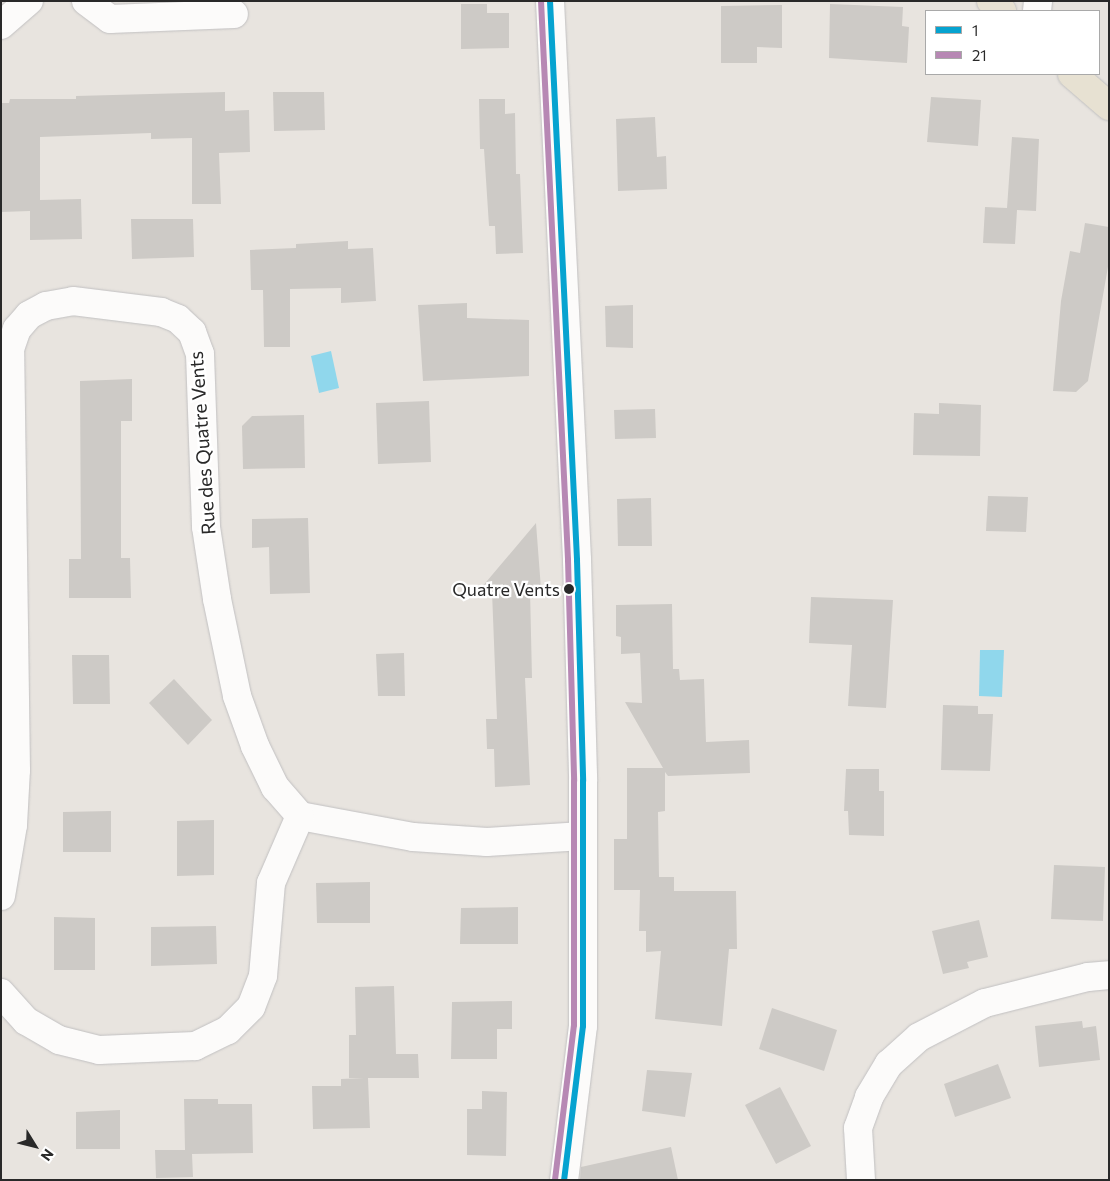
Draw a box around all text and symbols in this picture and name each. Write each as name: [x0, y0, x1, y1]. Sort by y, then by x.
legend: [925, 10, 1100, 75]
text: 1: [972, 21, 978, 39]
text: 21: [972, 46, 987, 64]
street label: Rue des Quatre Vents: [184, 350, 220, 536]
place label: Quatre Vents: [452, 578, 560, 600]
marker: Quatre Vents: [564, 584, 574, 594]
north arrow: [10, 1121, 60, 1171]
text: N: [38, 1146, 58, 1164]

